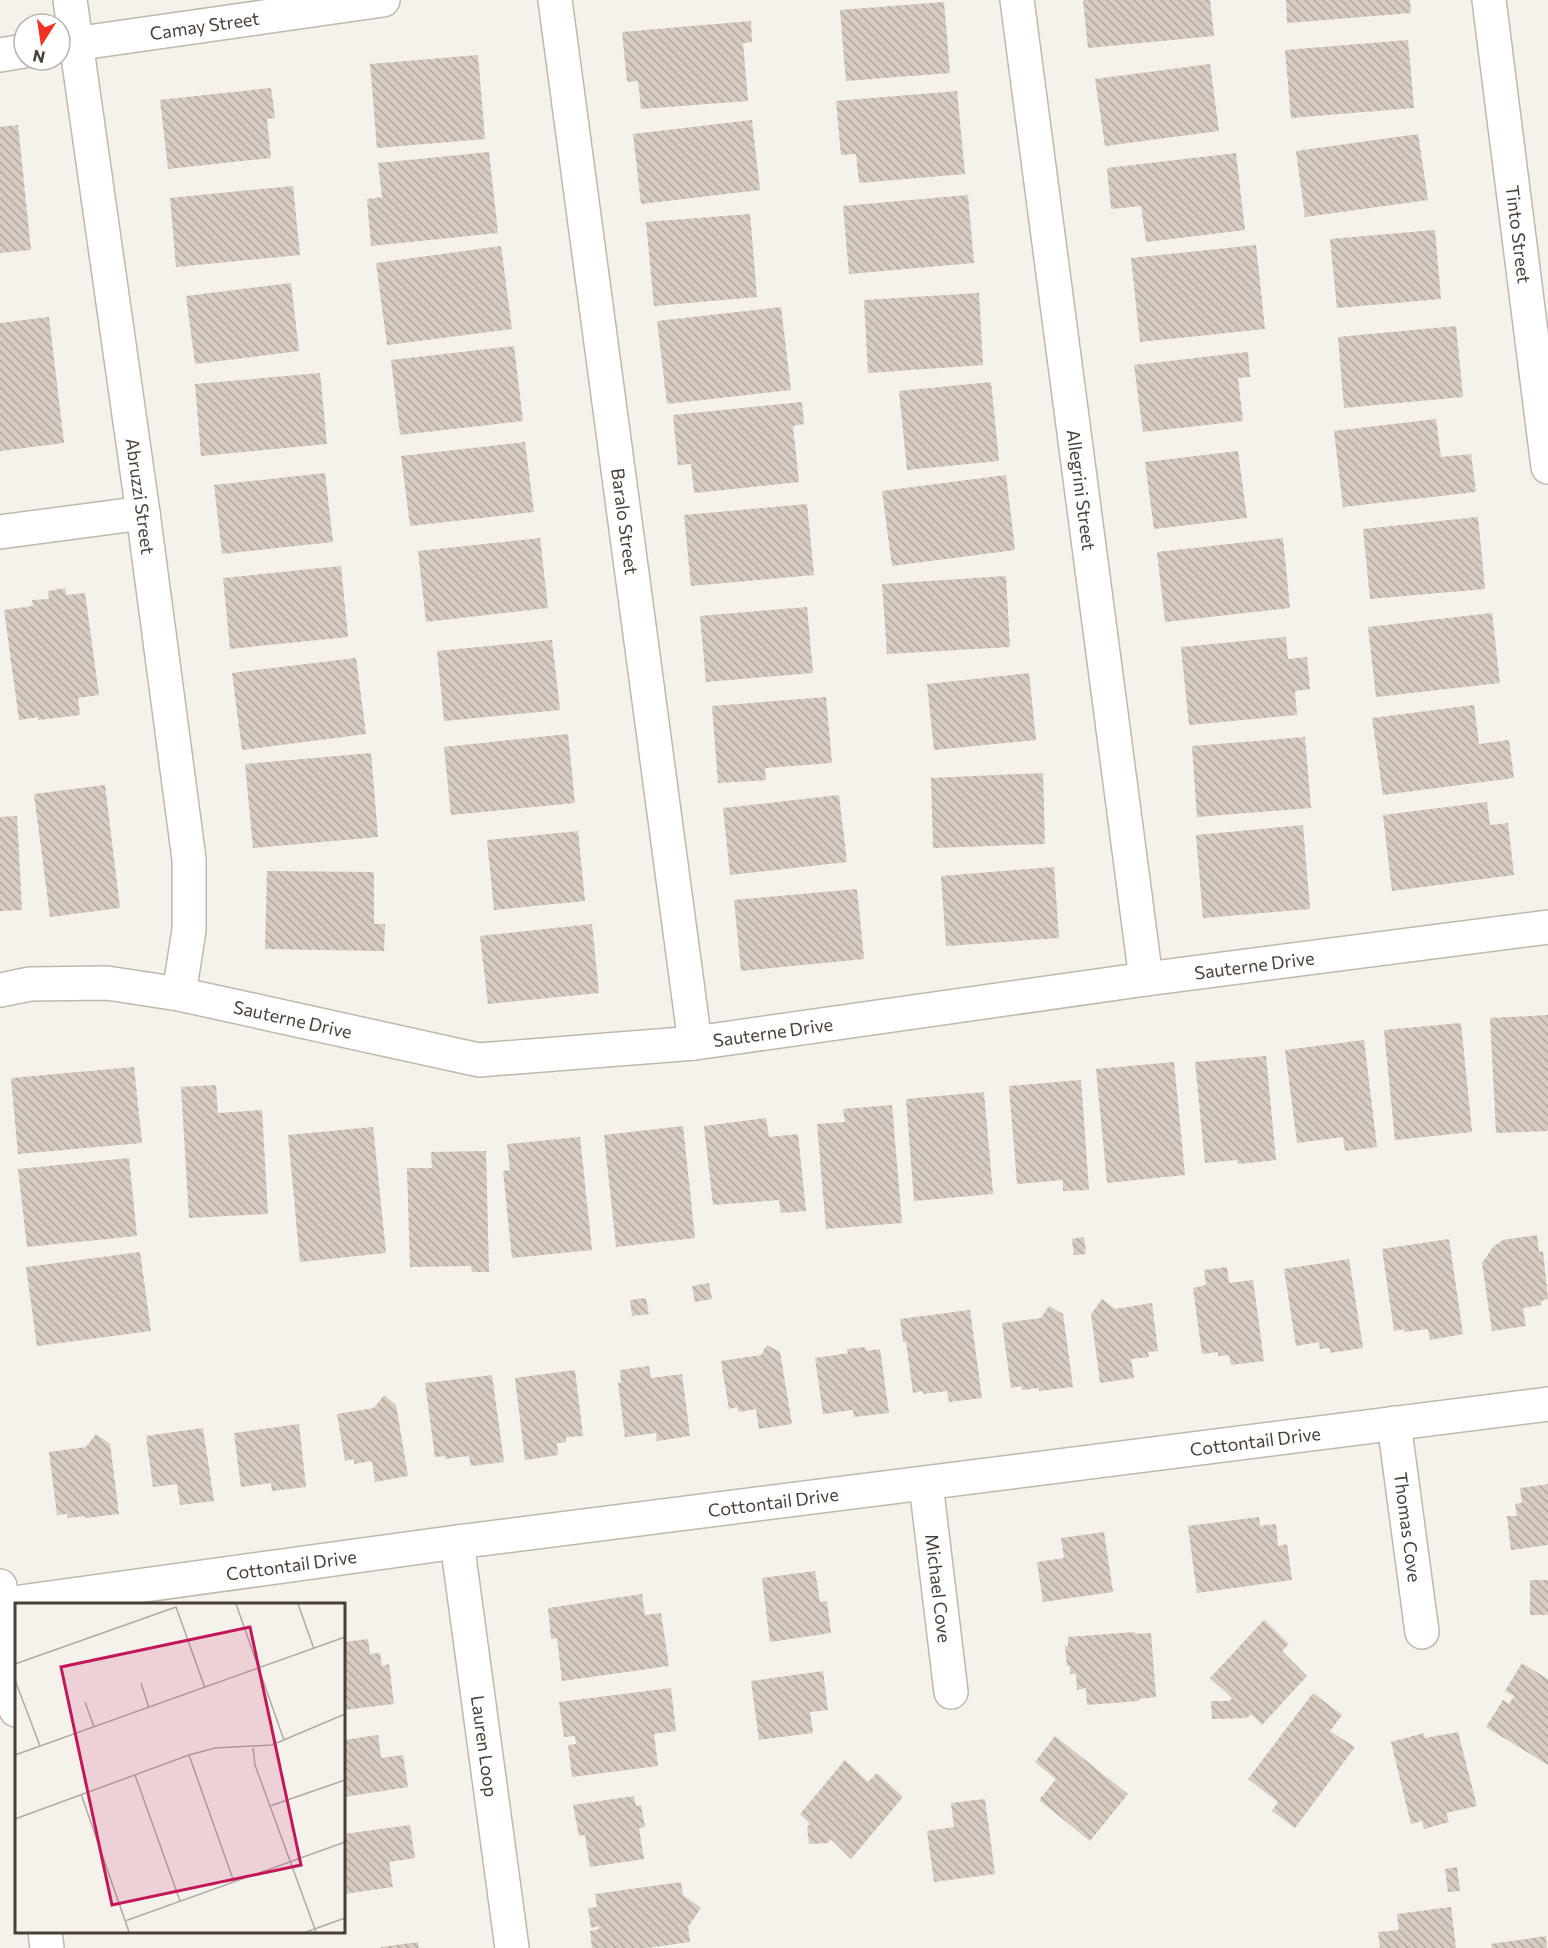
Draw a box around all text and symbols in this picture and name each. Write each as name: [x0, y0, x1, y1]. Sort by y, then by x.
street label: Camay Street: [148, 7, 261, 44]
north arrow: [12, 12, 72, 72]
text: N: [31, 47, 47, 68]
street label: Tinto Street: [1501, 184, 1536, 285]
street label: Allegrini Street: [1063, 428, 1100, 552]
street label: Abruzzi Street: [121, 436, 159, 556]
street label: Baralo Street: [607, 467, 643, 576]
street label: Sauterne Drive: [1193, 946, 1316, 984]
street label: Sauterne Drive: [231, 995, 354, 1043]
street label: Sauterne Drive: [712, 1013, 834, 1051]
street label: Cottontail Drive: [1189, 1422, 1322, 1460]
street label: Thomas Cove: [1390, 1471, 1426, 1583]
street label: Cottontail Drive: [706, 1483, 840, 1521]
street label: Michael Cove: [921, 1533, 956, 1644]
street label: Cottontail Drive: [225, 1545, 358, 1585]
inset map: [15, 1603, 345, 1933]
street label: Lauren Loop: [467, 1694, 502, 1798]

